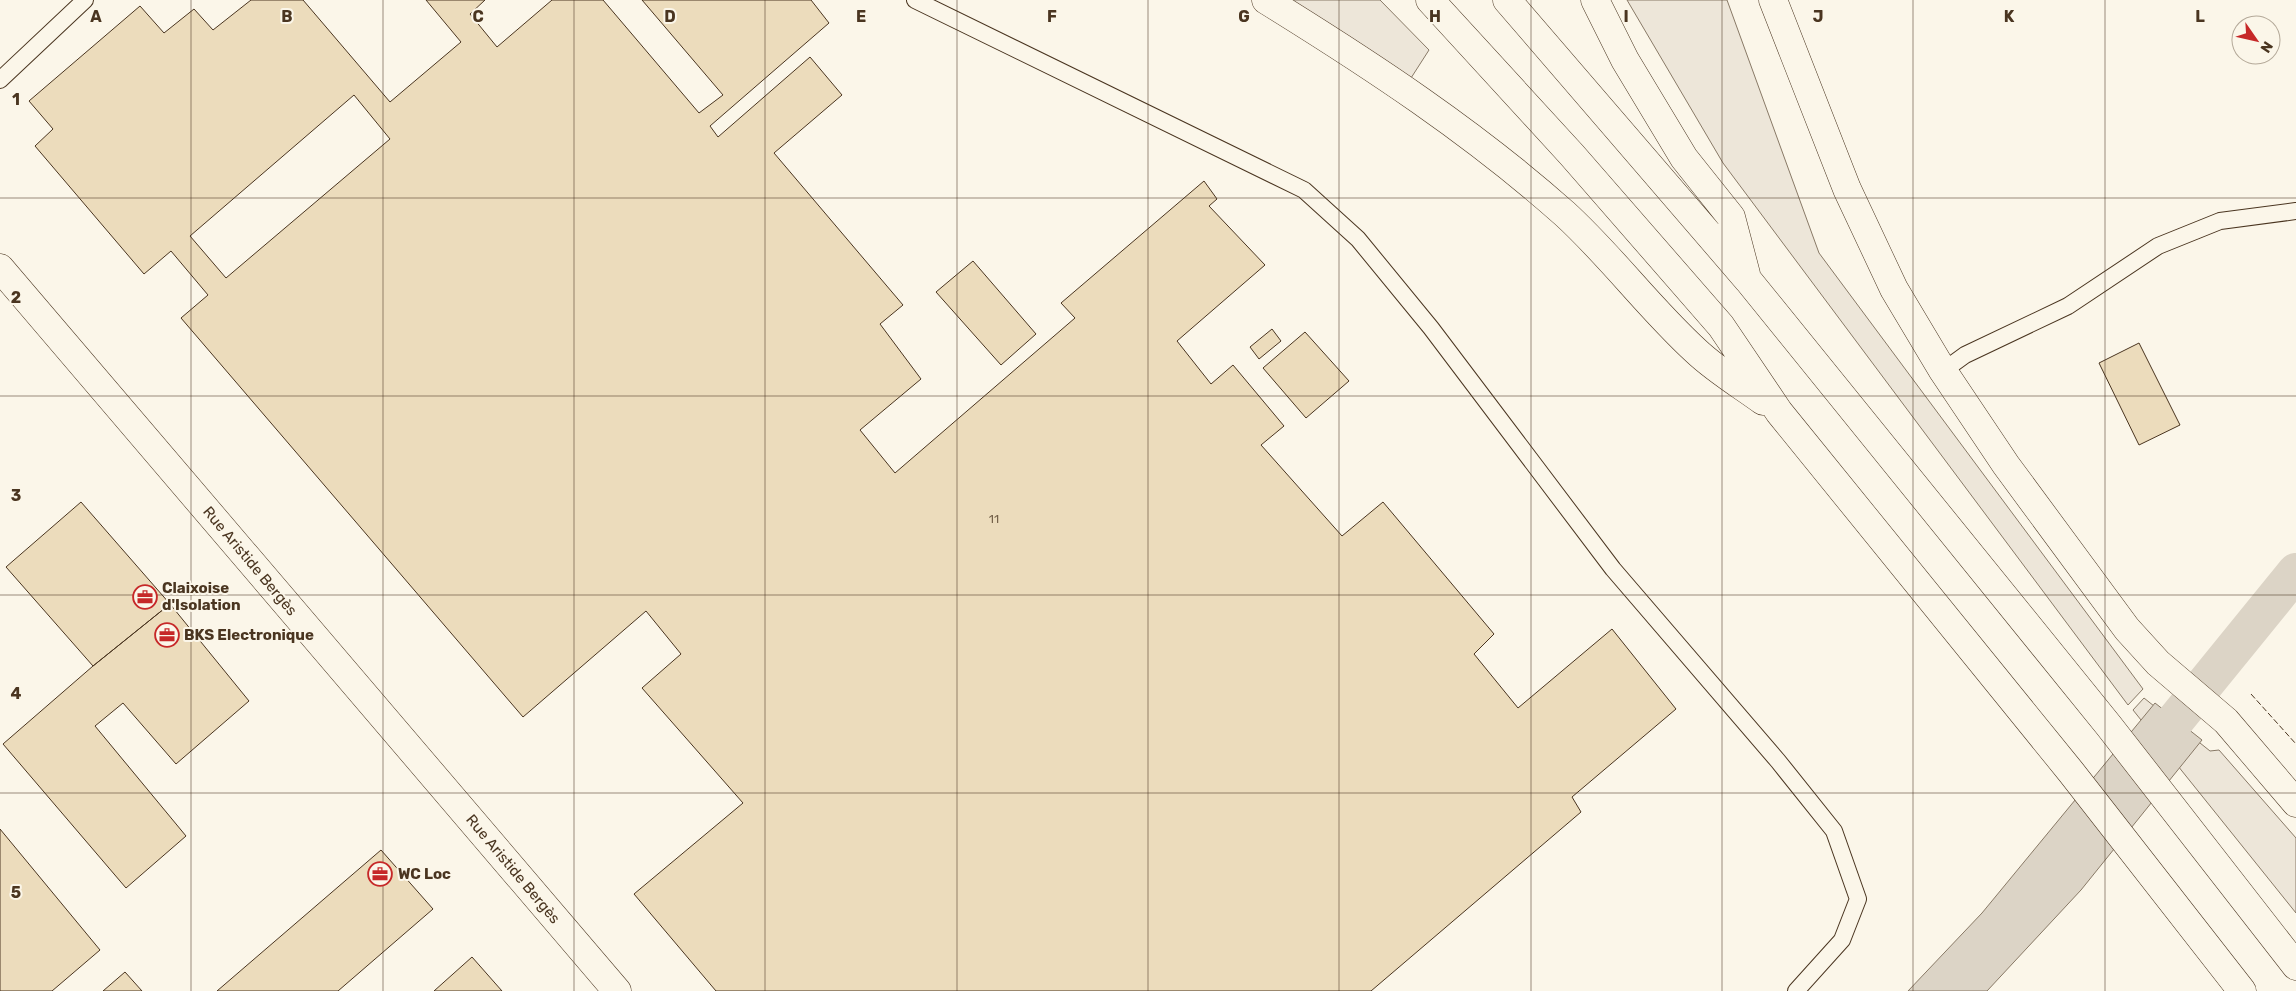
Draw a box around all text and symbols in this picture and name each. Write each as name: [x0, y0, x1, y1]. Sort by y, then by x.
text: A: [90, 7, 102, 26]
text: B: [281, 7, 293, 26]
text: C: [472, 7, 484, 26]
text: D: [664, 7, 676, 26]
text: E: [856, 7, 866, 26]
text: F: [1047, 7, 1057, 26]
text: G: [1238, 7, 1250, 26]
text: H: [1429, 7, 1441, 26]
text: I: [1623, 7, 1629, 26]
text: J: [1813, 7, 1823, 26]
text: K: [2004, 7, 2015, 26]
text: L: [2195, 7, 2205, 26]
north arrow: [2231, 15, 2281, 65]
text: N: [2256, 38, 2276, 56]
text: 1: [12, 90, 20, 109]
text: 2: [11, 288, 21, 307]
text: 3: [11, 486, 21, 505]
street label: Rue Aristide Bergès: [199, 503, 301, 620]
house number: 11: [989, 512, 999, 526]
place label: Claixoise d'Isolation: [162, 579, 241, 614]
office icon: Claixoise d'Isolation: [132, 584, 158, 610]
office icon: BKS Electronique: [154, 622, 180, 648]
place label: BKS Electronique: [184, 626, 314, 644]
text: 4: [11, 684, 22, 703]
street label: Rue Aristide Bergès: [462, 811, 564, 928]
office icon: WC Loc: [367, 861, 393, 887]
place label: WC Loc: [398, 865, 451, 883]
text: 5: [11, 883, 21, 902]

